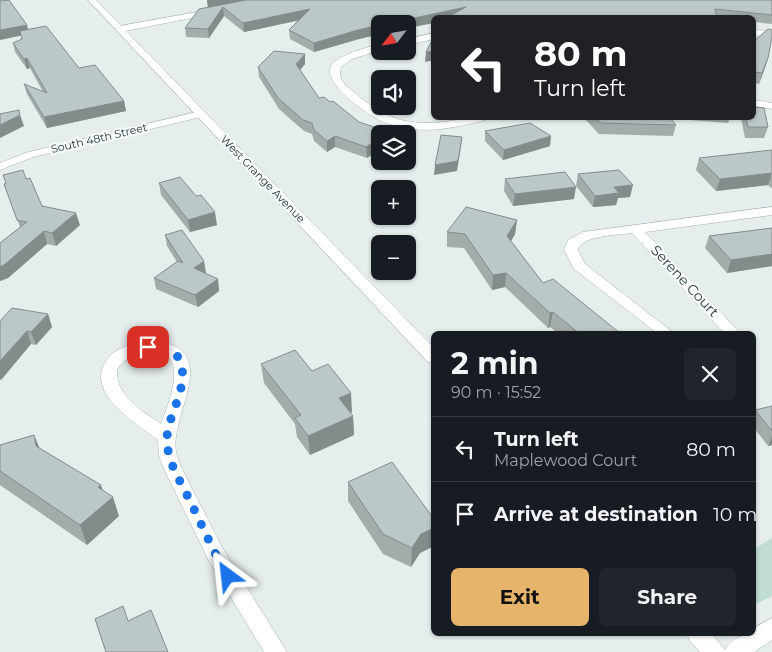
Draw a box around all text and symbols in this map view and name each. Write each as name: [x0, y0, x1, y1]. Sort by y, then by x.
north arrow: [371, 15, 416, 60]
map controls: [371, 15, 416, 280]
text: 80 m: [534, 32, 628, 75]
icon: left: [451, 35, 516, 100]
button: sound: [371, 70, 416, 115]
text: Turn left: [534, 75, 626, 102]
street label: South 48th Street: [50, 120, 149, 156]
button: layers: [371, 125, 416, 170]
street label: West Grange Avenue: [218, 132, 309, 226]
button: +: [371, 180, 416, 225]
button: −: [371, 235, 416, 280]
street label: Serene Court: [647, 241, 723, 321]
pin: [127, 326, 169, 368]
icon: arrive: [134, 333, 162, 361]
text: 2 min: [451, 345, 538, 382]
button: close: [684, 348, 736, 400]
text: 90 m · 15:52: [451, 383, 541, 402]
text: Turn left: [494, 428, 579, 451]
icon: left: [451, 435, 479, 463]
text: 80 m: [686, 438, 736, 461]
text: Maplewood Court: [494, 451, 637, 470]
icon: arrive: [451, 500, 479, 528]
text: Arrive at destination: [494, 503, 698, 526]
text: 10 m: [713, 503, 758, 526]
position arrow: [201, 549, 253, 601]
button: Exit: [451, 568, 589, 626]
button: Share: [599, 568, 736, 626]

